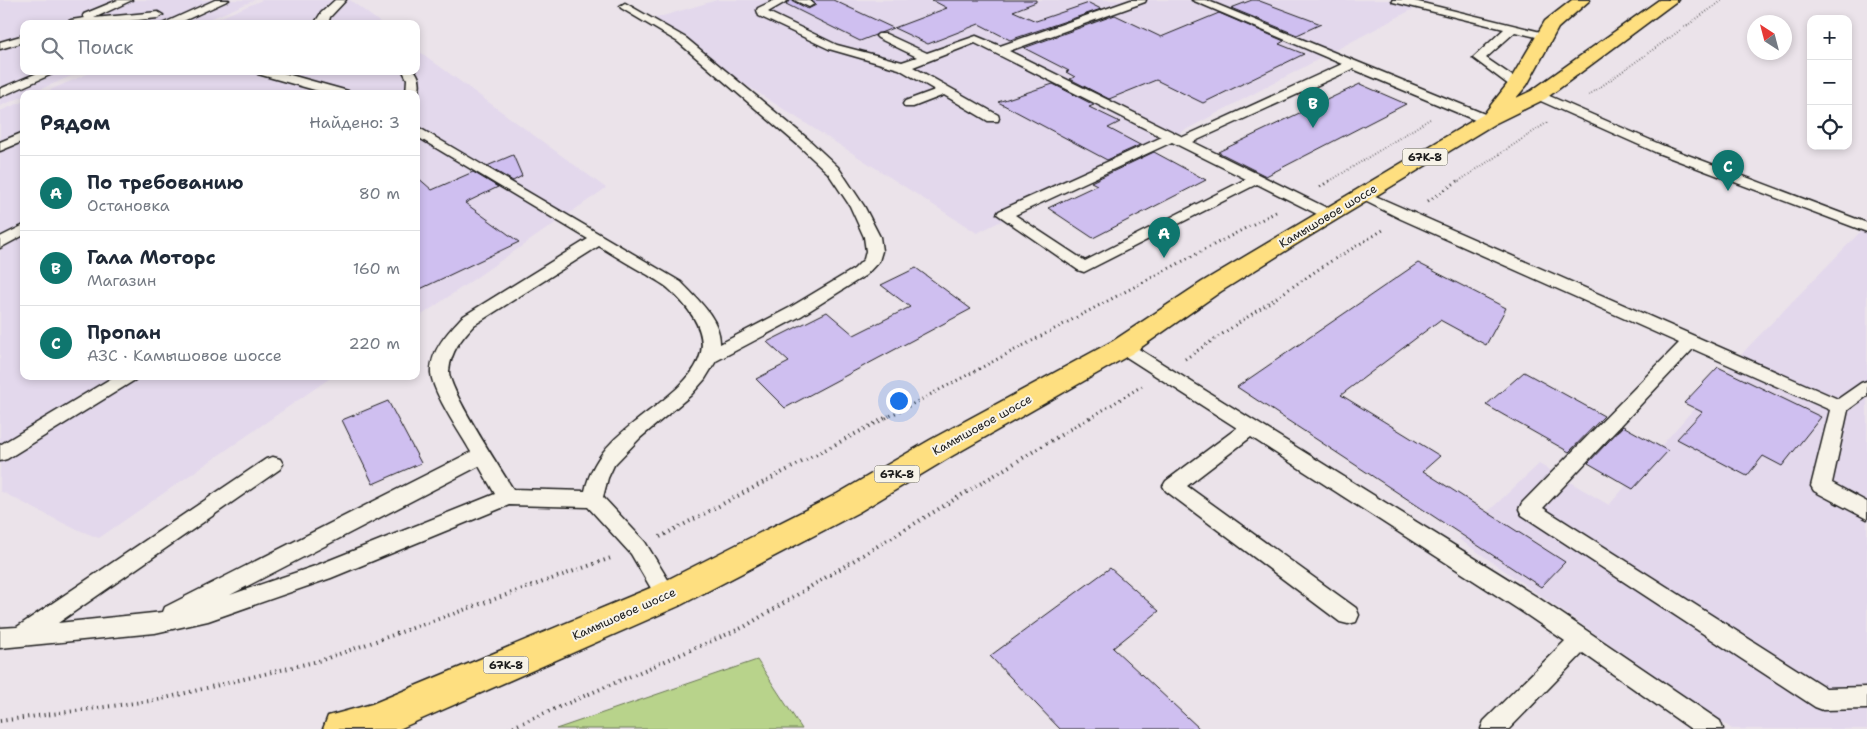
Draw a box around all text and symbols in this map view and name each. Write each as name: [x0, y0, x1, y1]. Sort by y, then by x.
north arrow: [1747, 15, 1792, 60]
map controls: [1807, 15, 1852, 150]
button: +: [1807, 15, 1852, 60]
search box: [20, 20, 420, 75]
icon: search: [38, 34, 66, 62]
text: Поиск: [78, 35, 133, 60]
button: −: [1807, 60, 1852, 105]
pin: B: [1297, 87, 1329, 128]
button: locate: [1807, 105, 1852, 150]
text: Рядом: [40, 109, 110, 137]
text: Найдено: 3: [309, 112, 400, 133]
road number: 67К-8: [1402, 148, 1448, 166]
pin: C: [1712, 150, 1744, 191]
text: По требованию: [87, 170, 244, 195]
street label: Камышовое шоссе: [1276, 180, 1380, 252]
text: A: [50, 183, 62, 204]
text: 80 m: [359, 183, 400, 204]
text: Остановка: [87, 195, 170, 216]
pin: A: [1148, 217, 1180, 258]
text: Гала Моторс: [87, 245, 216, 270]
text: B: [51, 258, 61, 279]
text: 160 m: [353, 258, 400, 279]
text: Магазин: [87, 270, 156, 291]
text: Пропан: [87, 320, 161, 345]
text: C: [51, 333, 61, 354]
text: 220 m: [348, 333, 400, 354]
text: АЗС · Камышовое шоссе: [87, 345, 282, 366]
your location: [886, 388, 912, 414]
street label: Камышовое шоссе: [929, 391, 1035, 459]
road number: 67К-8: [874, 466, 920, 482]
street label: Камышовое шоссе: [570, 584, 678, 644]
road number: 67К-8: [484, 656, 528, 674]

